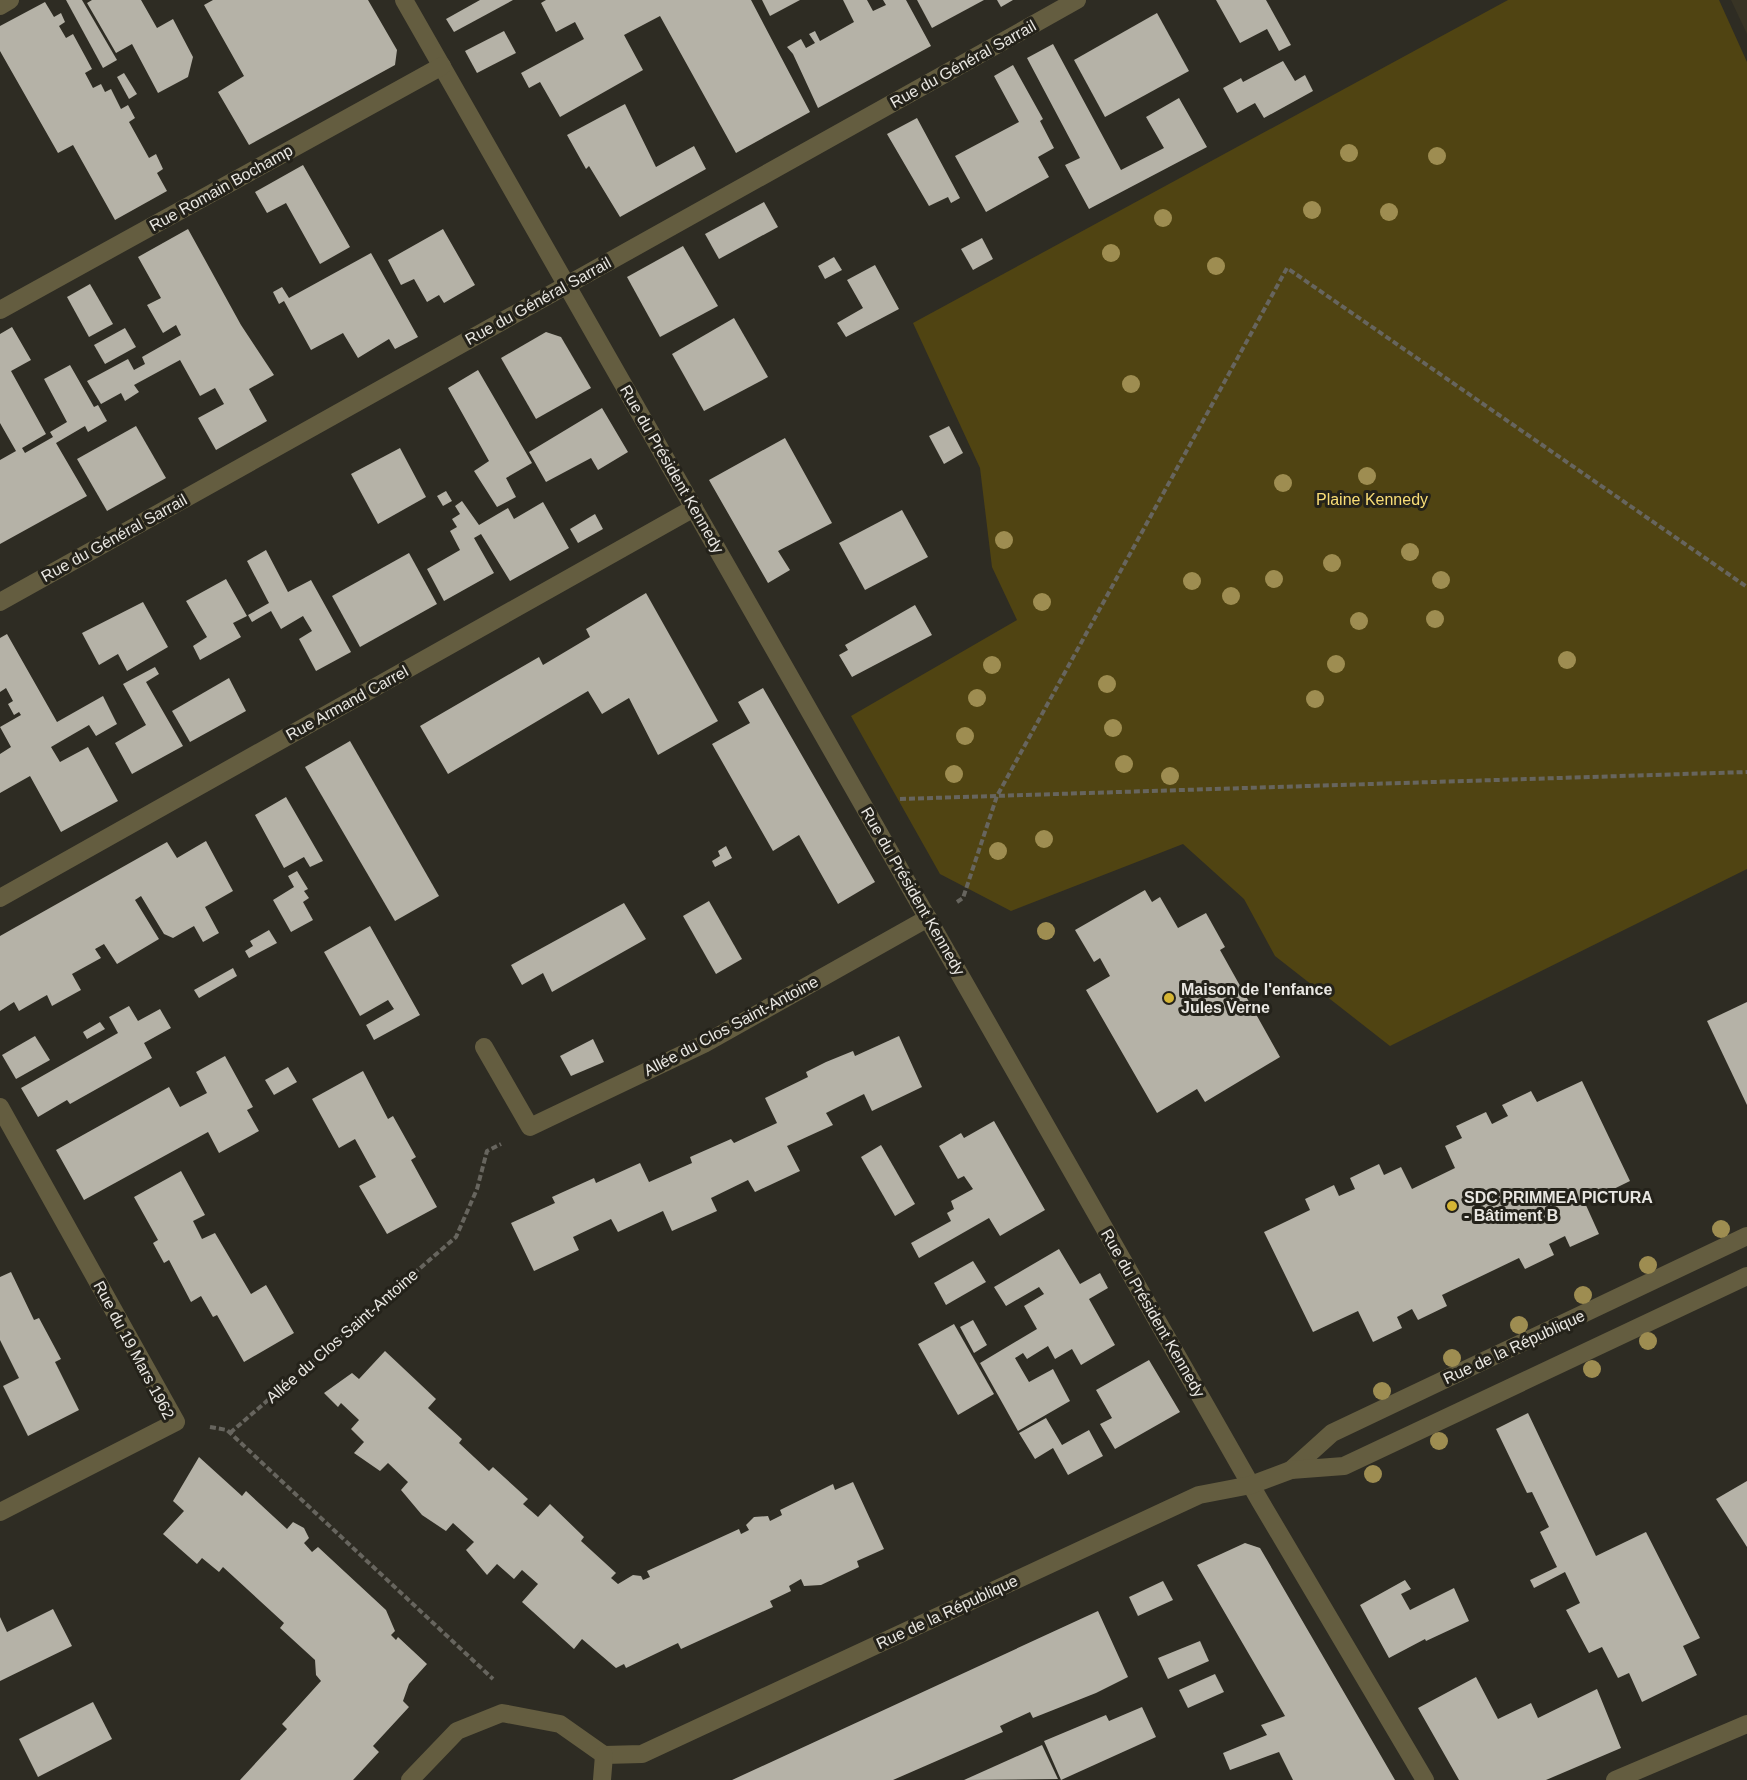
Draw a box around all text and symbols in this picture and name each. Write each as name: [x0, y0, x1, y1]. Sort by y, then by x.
street label: Rue du Général Sarrail: [887, 17, 1039, 111]
street label: Rue Romain Bochamp: [146, 141, 296, 234]
street label: Rue du Général Sarrail: [462, 254, 614, 348]
street label: Rue du Président Kennedy: [617, 382, 727, 556]
street label: Rue du Général Sarrail: [38, 491, 190, 585]
park label: Plaine Kennedy: [1316, 491, 1428, 508]
street label: Rue Armand Carrel: [283, 662, 411, 744]
street label: Rue du Président Kennedy: [858, 804, 968, 978]
street label: Allée du Clos Saint-Antoine: [641, 973, 821, 1079]
place label: Maison de l'enfance Jules Verne: [1181, 981, 1333, 1016]
marker: Maison de l'enfance Jules Verne: [1162, 991, 1176, 1005]
place label: SDC PRIMMEA PICTURA - Bâtiment B: [1464, 1189, 1653, 1224]
marker: SDC PRIMMEA PICTURA - Bâtiment B: [1445, 1199, 1459, 1213]
street label: Rue du Président Kennedy: [1098, 1226, 1208, 1400]
street label: Allée du Clos Saint-Antoine: [263, 1266, 421, 1406]
street label: Rue du 19 Mars 1962: [90, 1278, 178, 1422]
street label: Rue de la République: [1441, 1307, 1587, 1387]
street label: Rue de la République: [874, 1572, 1020, 1652]

